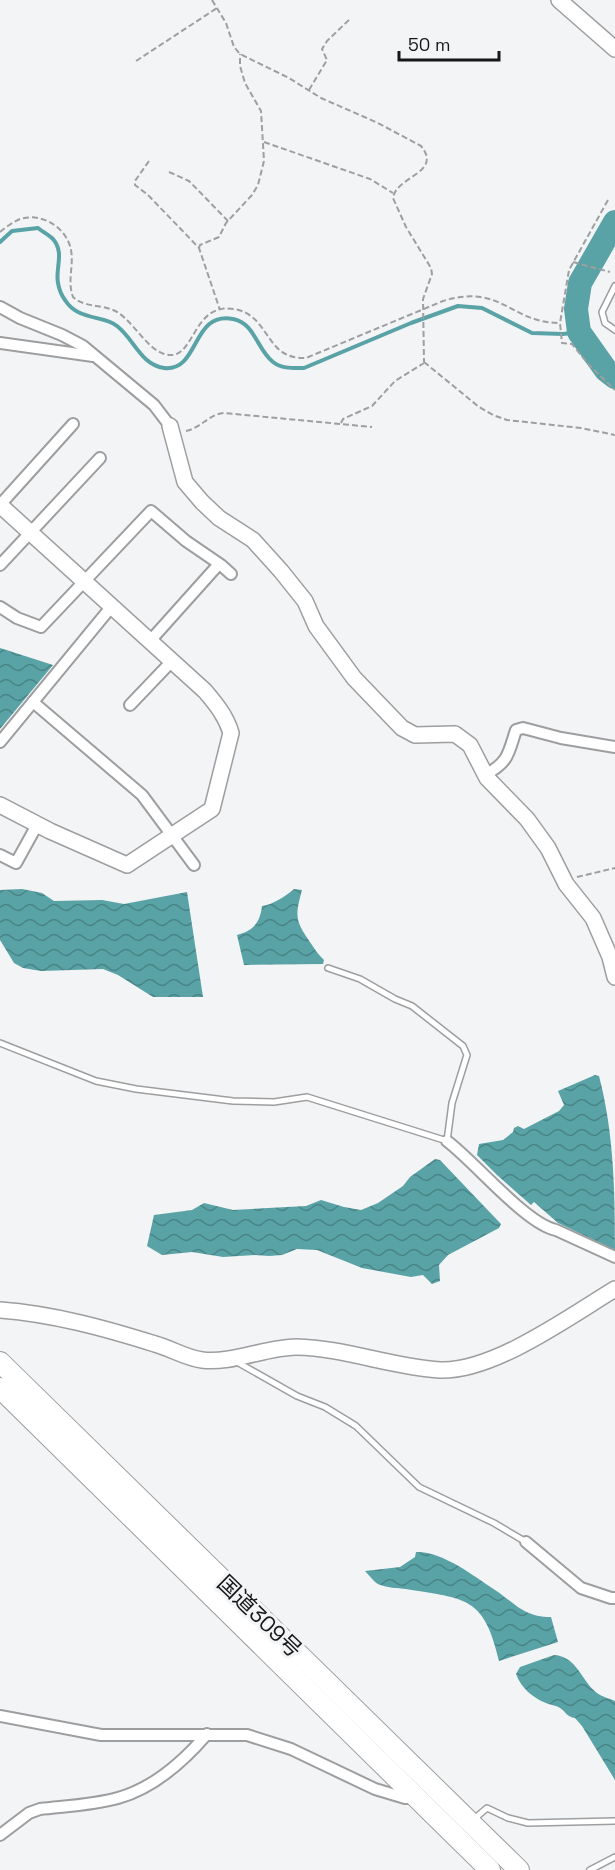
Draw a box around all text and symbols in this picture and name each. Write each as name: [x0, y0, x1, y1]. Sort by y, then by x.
scale bar: [399, 24, 500, 62]
text: 50 m: [408, 33, 450, 56]
street label: 国道309号: [212, 1569, 308, 1663]

